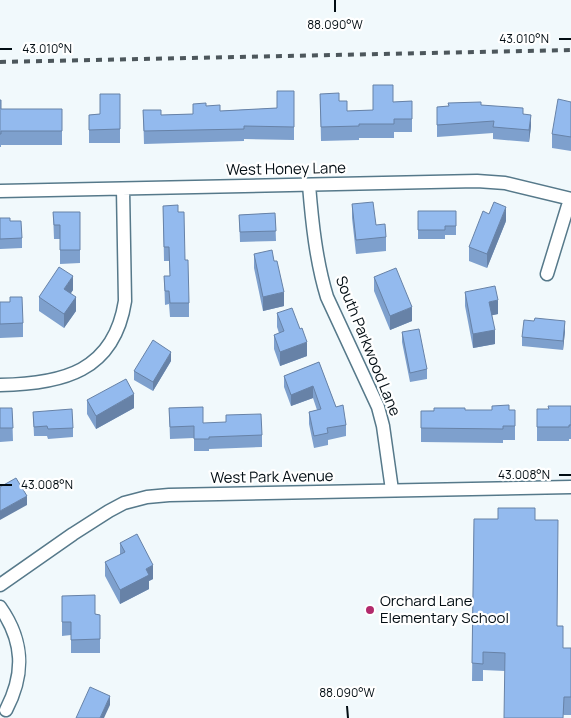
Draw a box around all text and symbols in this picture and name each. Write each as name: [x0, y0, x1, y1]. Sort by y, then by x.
text: 88.090°W: [307, 16, 364, 33]
text: 43.010°N: [499, 30, 549, 47]
text: 43.010°N: [22, 40, 72, 57]
street label: West Honey Lane: [226, 157, 346, 180]
street label: South Parkwood Lane: [331, 273, 406, 419]
street label: West Park Avenue: [210, 465, 334, 488]
text: 43.008°N: [498, 466, 550, 483]
text: 43.008°N: [21, 476, 73, 493]
place label: Orchard Lane Elementary School: [380, 590, 509, 628]
marker: Orchard Lane Elementary School: [364, 604, 376, 616]
text: 88.090°W: [319, 684, 376, 701]

